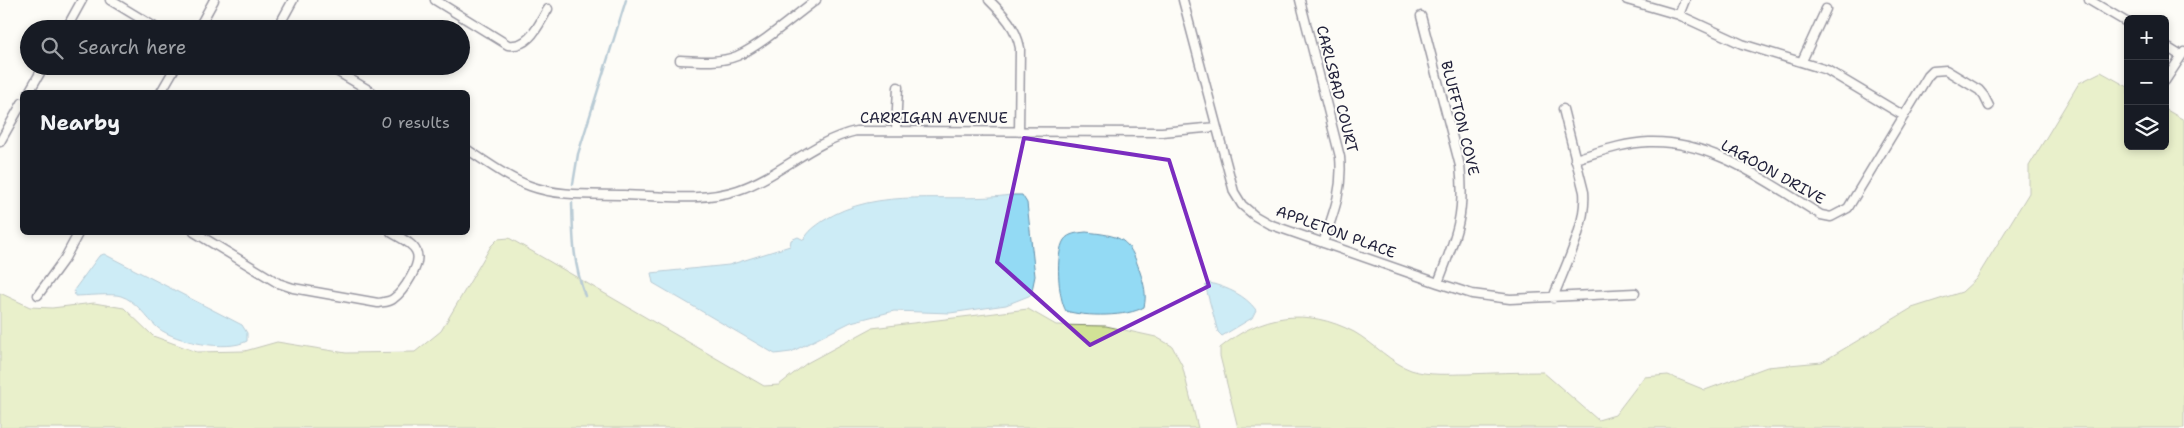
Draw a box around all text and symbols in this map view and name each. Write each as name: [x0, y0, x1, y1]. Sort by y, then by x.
map controls: [2124, 15, 2169, 150]
button: +: [2124, 15, 2169, 60]
search box: [20, 20, 470, 75]
street label: CARLSBAD COURT: [1312, 23, 1362, 155]
icon: search: [38, 34, 66, 62]
text: Search here: [78, 35, 187, 60]
street label: BLUFFTON COVE: [1436, 59, 1484, 177]
button: −: [2124, 60, 2169, 105]
button: layers: [2124, 105, 2169, 150]
street label: CARRIGAN AVENUE: [860, 108, 1008, 128]
text: Nearby: [40, 109, 120, 137]
text: 0 results: [381, 112, 450, 133]
street label: LAGOON DRIVE: [1717, 135, 1829, 209]
street label: APPLETON PLACE: [1273, 201, 1399, 263]

